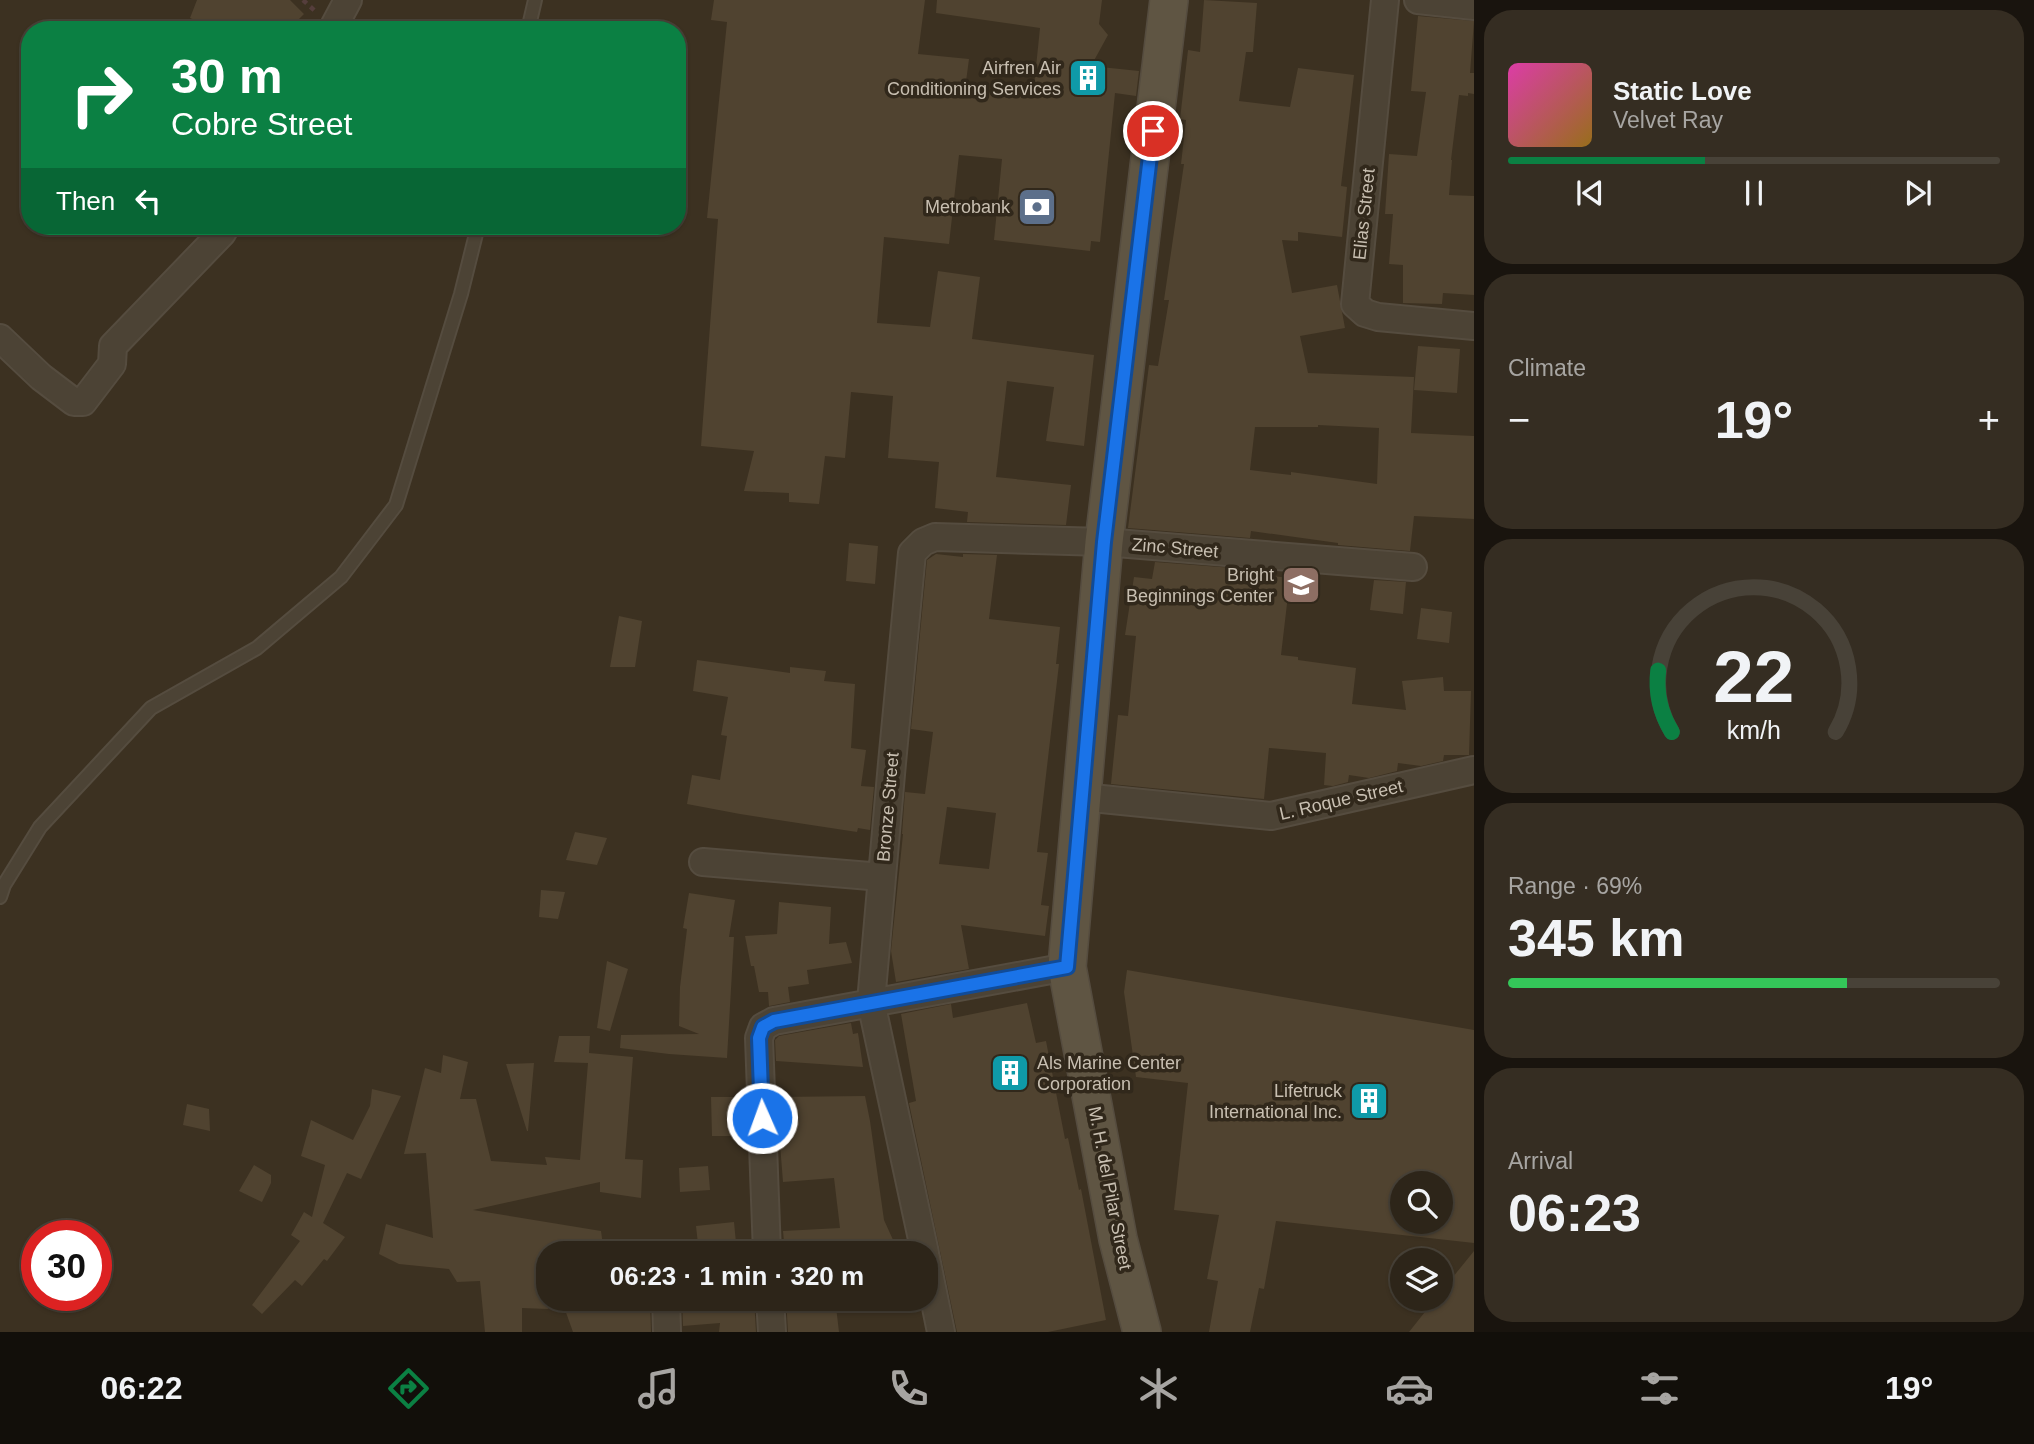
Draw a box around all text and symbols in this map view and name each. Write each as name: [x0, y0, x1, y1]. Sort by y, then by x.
icon: right: [56, 49, 147, 140]
text: 30 m: [171, 49, 283, 103]
building icon: Airfren Air Conditioning Services: [1067, 57, 1109, 99]
place label: Airfren Air Conditioning Services: [887, 58, 1061, 99]
text: Static Love: [1613, 76, 1752, 106]
pin: [1123, 101, 1183, 161]
text: Cobre Street: [171, 106, 352, 142]
text: Velvet Ray: [1613, 107, 1723, 133]
icon: arrive: [1134, 112, 1172, 150]
street label: Elias Street: [1349, 167, 1379, 261]
icon: previous: [1571, 174, 1609, 212]
icon: pause: [1735, 174, 1773, 212]
icon: next: [1899, 174, 1937, 212]
icon: left: [129, 182, 167, 220]
text: Then: [56, 186, 115, 216]
bank icon: Metrobank: [1016, 186, 1058, 228]
place label: Metrobank: [925, 197, 1011, 217]
text: Climate: [1508, 355, 1586, 381]
text: 19°: [1715, 391, 1793, 449]
text: −: [1508, 399, 1530, 441]
text: +: [1978, 399, 2000, 441]
street label: Zinc Street: [1131, 534, 1219, 562]
school or university icon: Bright Beginnings Center: [1280, 564, 1322, 606]
place label: Bright Beginnings Center: [1126, 565, 1274, 606]
text: 22: [1714, 636, 1794, 717]
text: km/h: [1727, 716, 1781, 744]
street label: Bronze Street: [873, 751, 903, 863]
street label: L. Roque Street: [1277, 776, 1405, 824]
text: Range · 69%: [1508, 873, 1642, 899]
text: 345 km: [1508, 909, 1684, 967]
building icon: Als Marine Center Corporation: [989, 1052, 1031, 1094]
place label: Als Marine Center Corporation: [1037, 1053, 1181, 1094]
building icon: Lifetruck International Inc.: [1348, 1080, 1390, 1122]
position arrow: [725, 1081, 799, 1155]
place label: Lifetruck International Inc.: [1209, 1081, 1343, 1122]
street label: M. H. del Pilar Street: [1084, 1105, 1136, 1271]
text: Arrival: [1508, 1148, 1573, 1174]
map controls: [1390, 1171, 1453, 1311]
button: search: [1390, 1171, 1453, 1234]
text: 06:23: [1508, 1184, 1641, 1242]
speed limit sign: 30: [21, 1220, 112, 1311]
button: layers: [1390, 1248, 1453, 1311]
text: 06:23 · 1 min · 320 m: [610, 1261, 864, 1291]
icon: directions: [384, 1364, 433, 1413]
icon: music: [634, 1364, 683, 1413]
icon: phone: [884, 1364, 933, 1413]
icon: climate: [1134, 1364, 1183, 1413]
icon: car: [1385, 1364, 1434, 1413]
icon: filters: [1635, 1364, 1684, 1413]
text: 06:22: [101, 1370, 182, 1406]
text: 19°: [1885, 1370, 1933, 1406]

